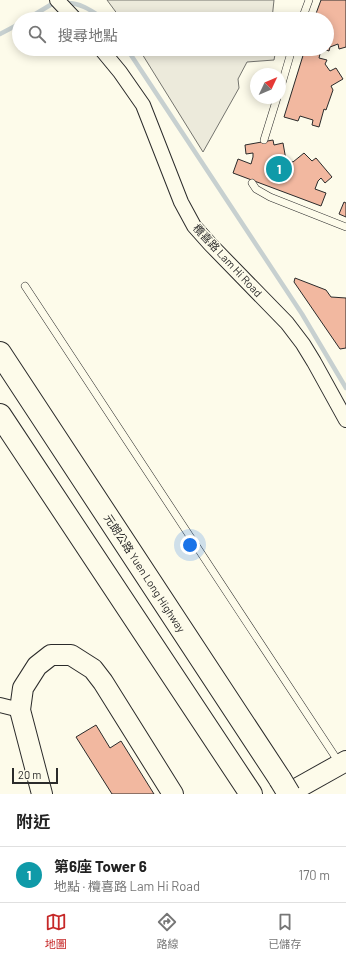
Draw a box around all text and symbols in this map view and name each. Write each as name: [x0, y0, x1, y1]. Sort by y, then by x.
search box: [12, 12, 334, 56]
icon: search: [26, 23, 48, 45]
text: 搜尋地點: [58, 26, 118, 44]
north arrow: [250, 68, 286, 104]
pin: 1: [266, 154, 292, 184]
street label: 欖喜路 Lam Hi Road: [191, 221, 265, 299]
street label: 元朗公路 Yuen Long Highway: [102, 511, 188, 635]
your location: [180, 535, 200, 555]
scale bar: [12, 766, 58, 785]
text: 20 m: [18, 768, 41, 781]
text: 附近: [16, 811, 50, 831]
text: 第6座 Tower 6: [54, 857, 147, 875]
text: 1: [27, 867, 31, 883]
text: 170 m: [299, 867, 330, 883]
text: 地點 · 欖喜路 Lam Hi Road: [54, 878, 200, 894]
tab: 地圖: [45, 911, 67, 951]
tab: 路線: [156, 911, 178, 951]
tab: 已儲存: [268, 911, 301, 951]

